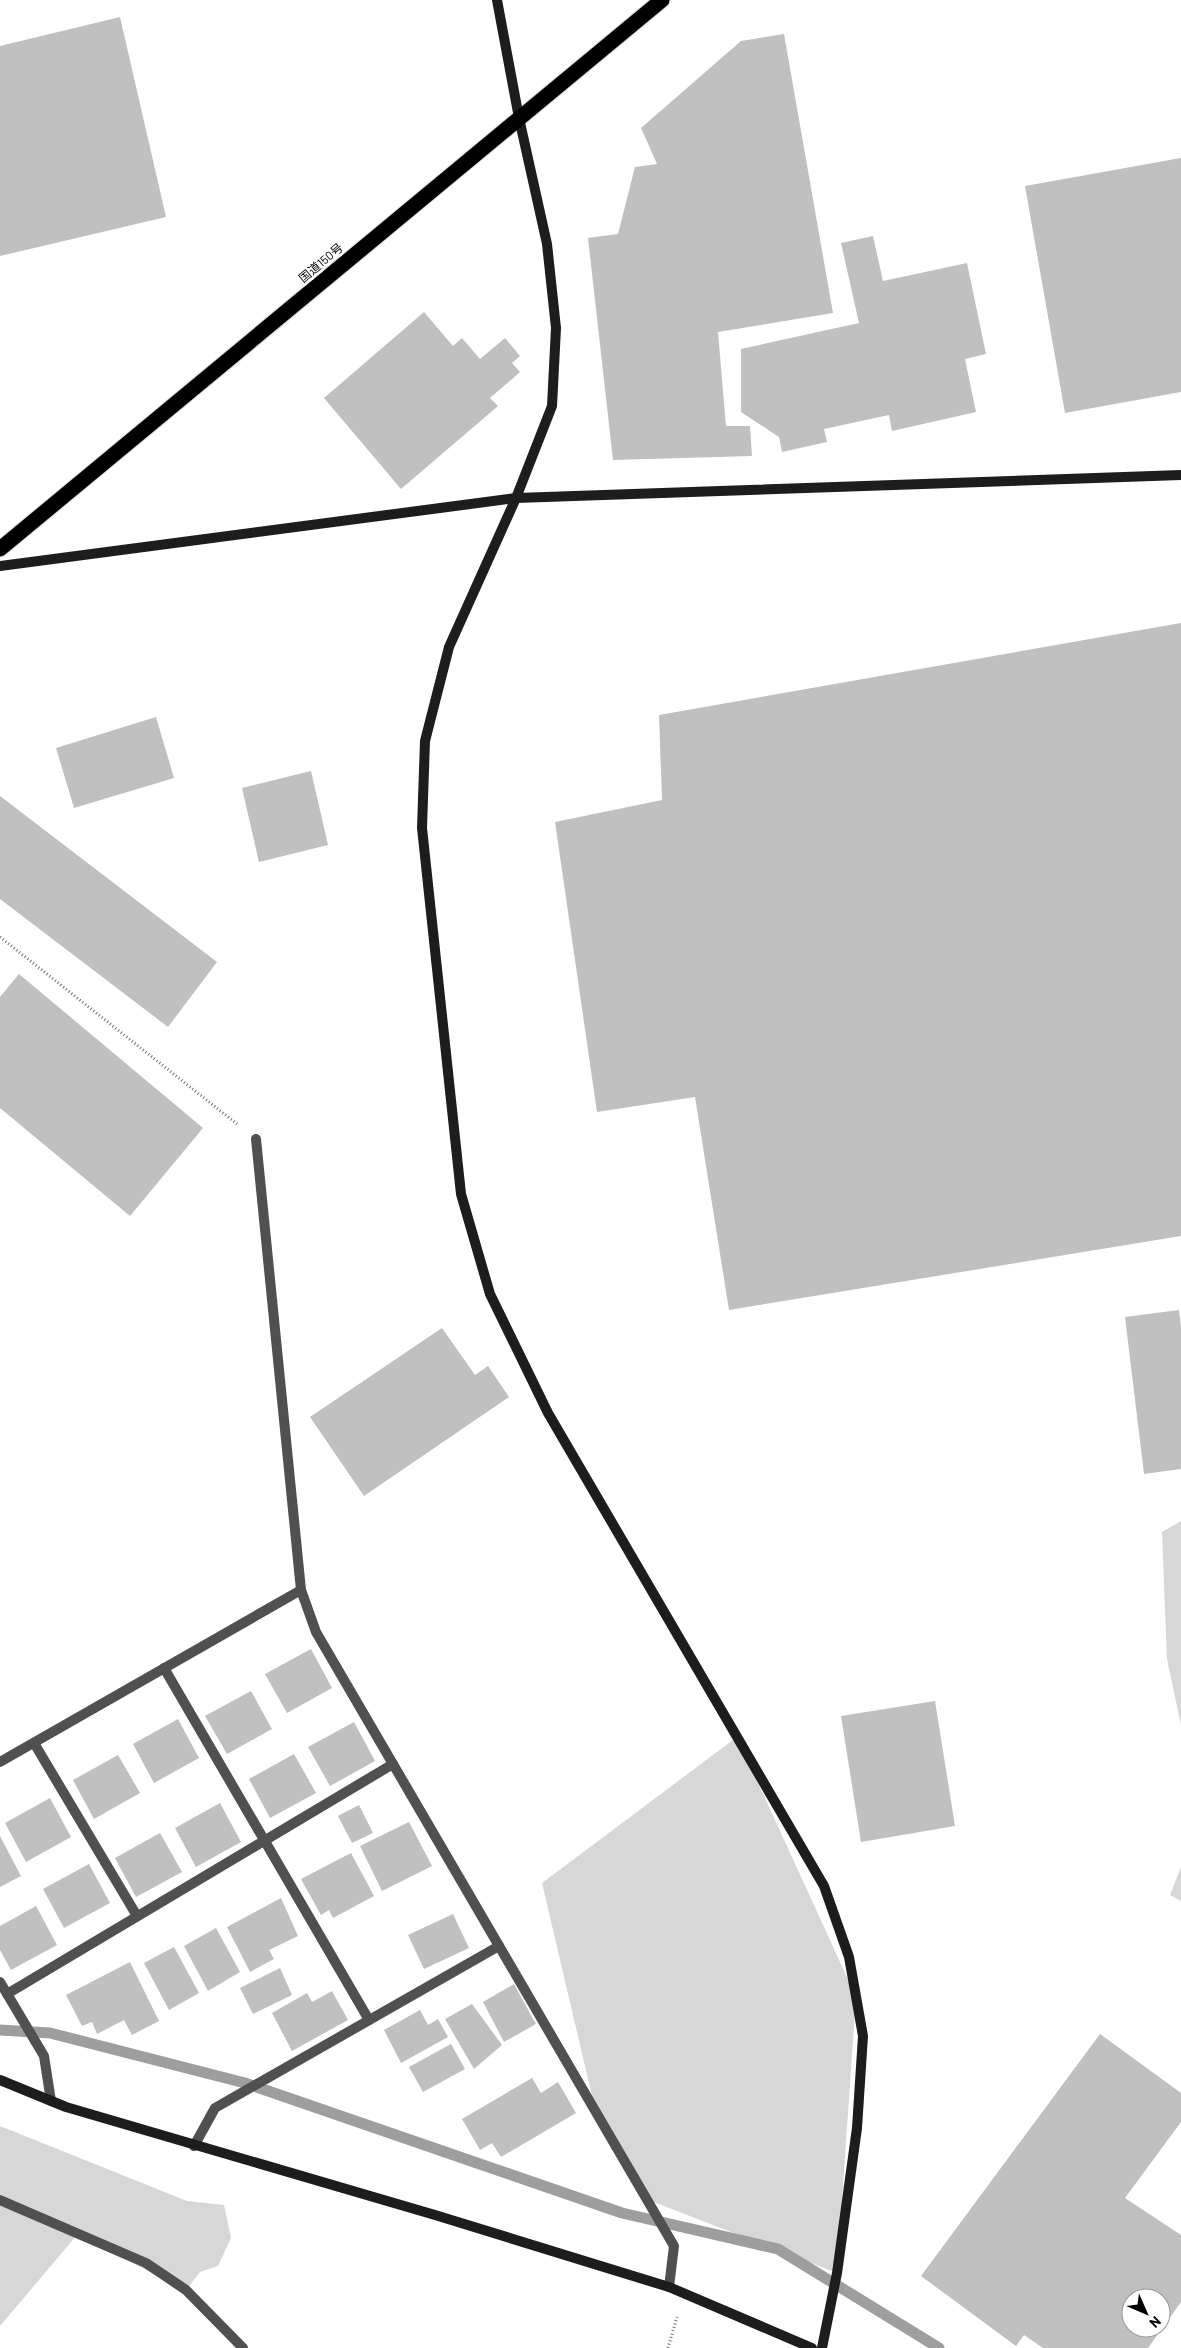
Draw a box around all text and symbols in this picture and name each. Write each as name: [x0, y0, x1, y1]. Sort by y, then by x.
street label: 国道150号: [295, 240, 345, 285]
north arrow: [1121, 2288, 1171, 2338]
text: N: [1146, 2313, 1165, 2332]

